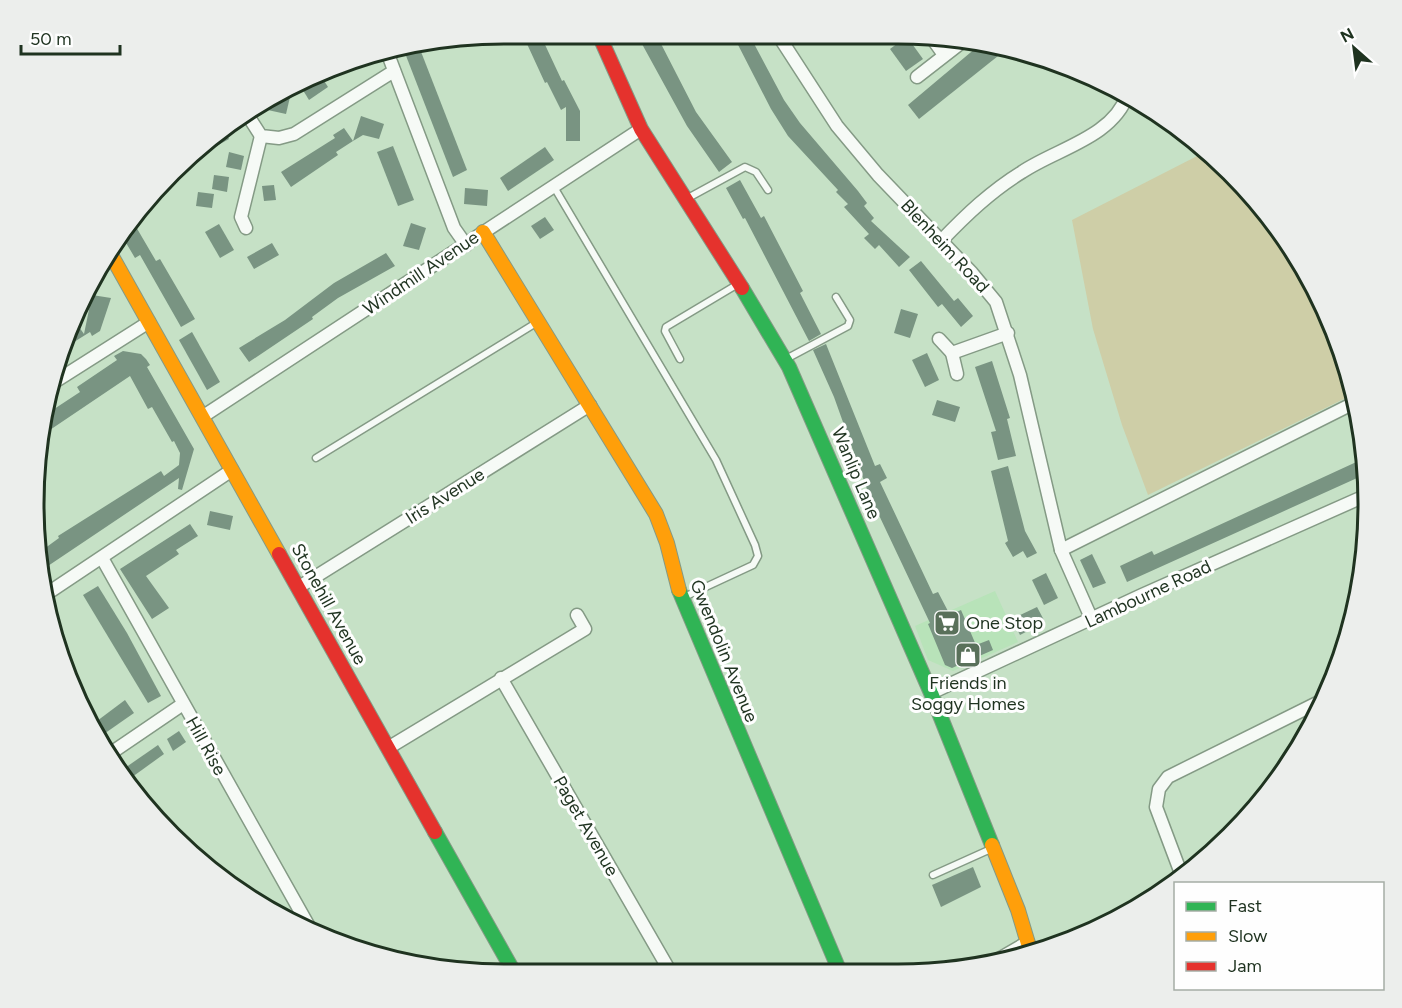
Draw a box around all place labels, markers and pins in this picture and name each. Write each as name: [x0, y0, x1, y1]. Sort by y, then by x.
supermarket icon: One Stop: [932, 608, 962, 638]
place label: One Stop: [966, 612, 1043, 634]
shop icon: Friends in Soggy Homes: [953, 640, 983, 670]
place label: Friends in Soggy Homes: [911, 672, 1025, 715]

